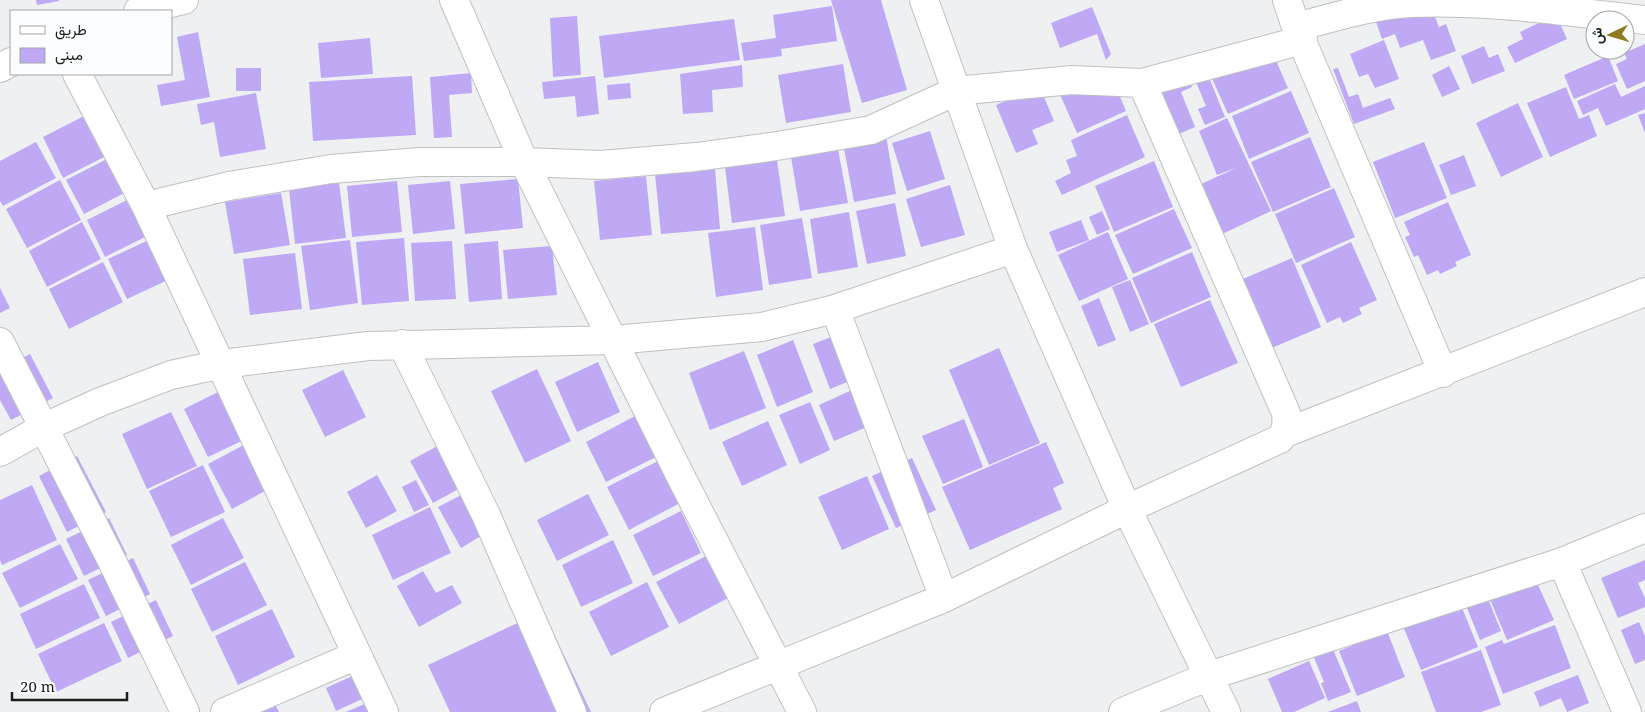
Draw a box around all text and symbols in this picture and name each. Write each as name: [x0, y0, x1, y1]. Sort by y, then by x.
legend: [10, 10, 172, 75]
north arrow: [1585, 10, 1635, 60]
text: طريق: [55, 19, 87, 40]
text: ش: [1586, 27, 1607, 45]
text: مبنى: [55, 44, 83, 65]
scale bar: [12, 670, 128, 702]
text: 20 m: [20, 676, 55, 696]

